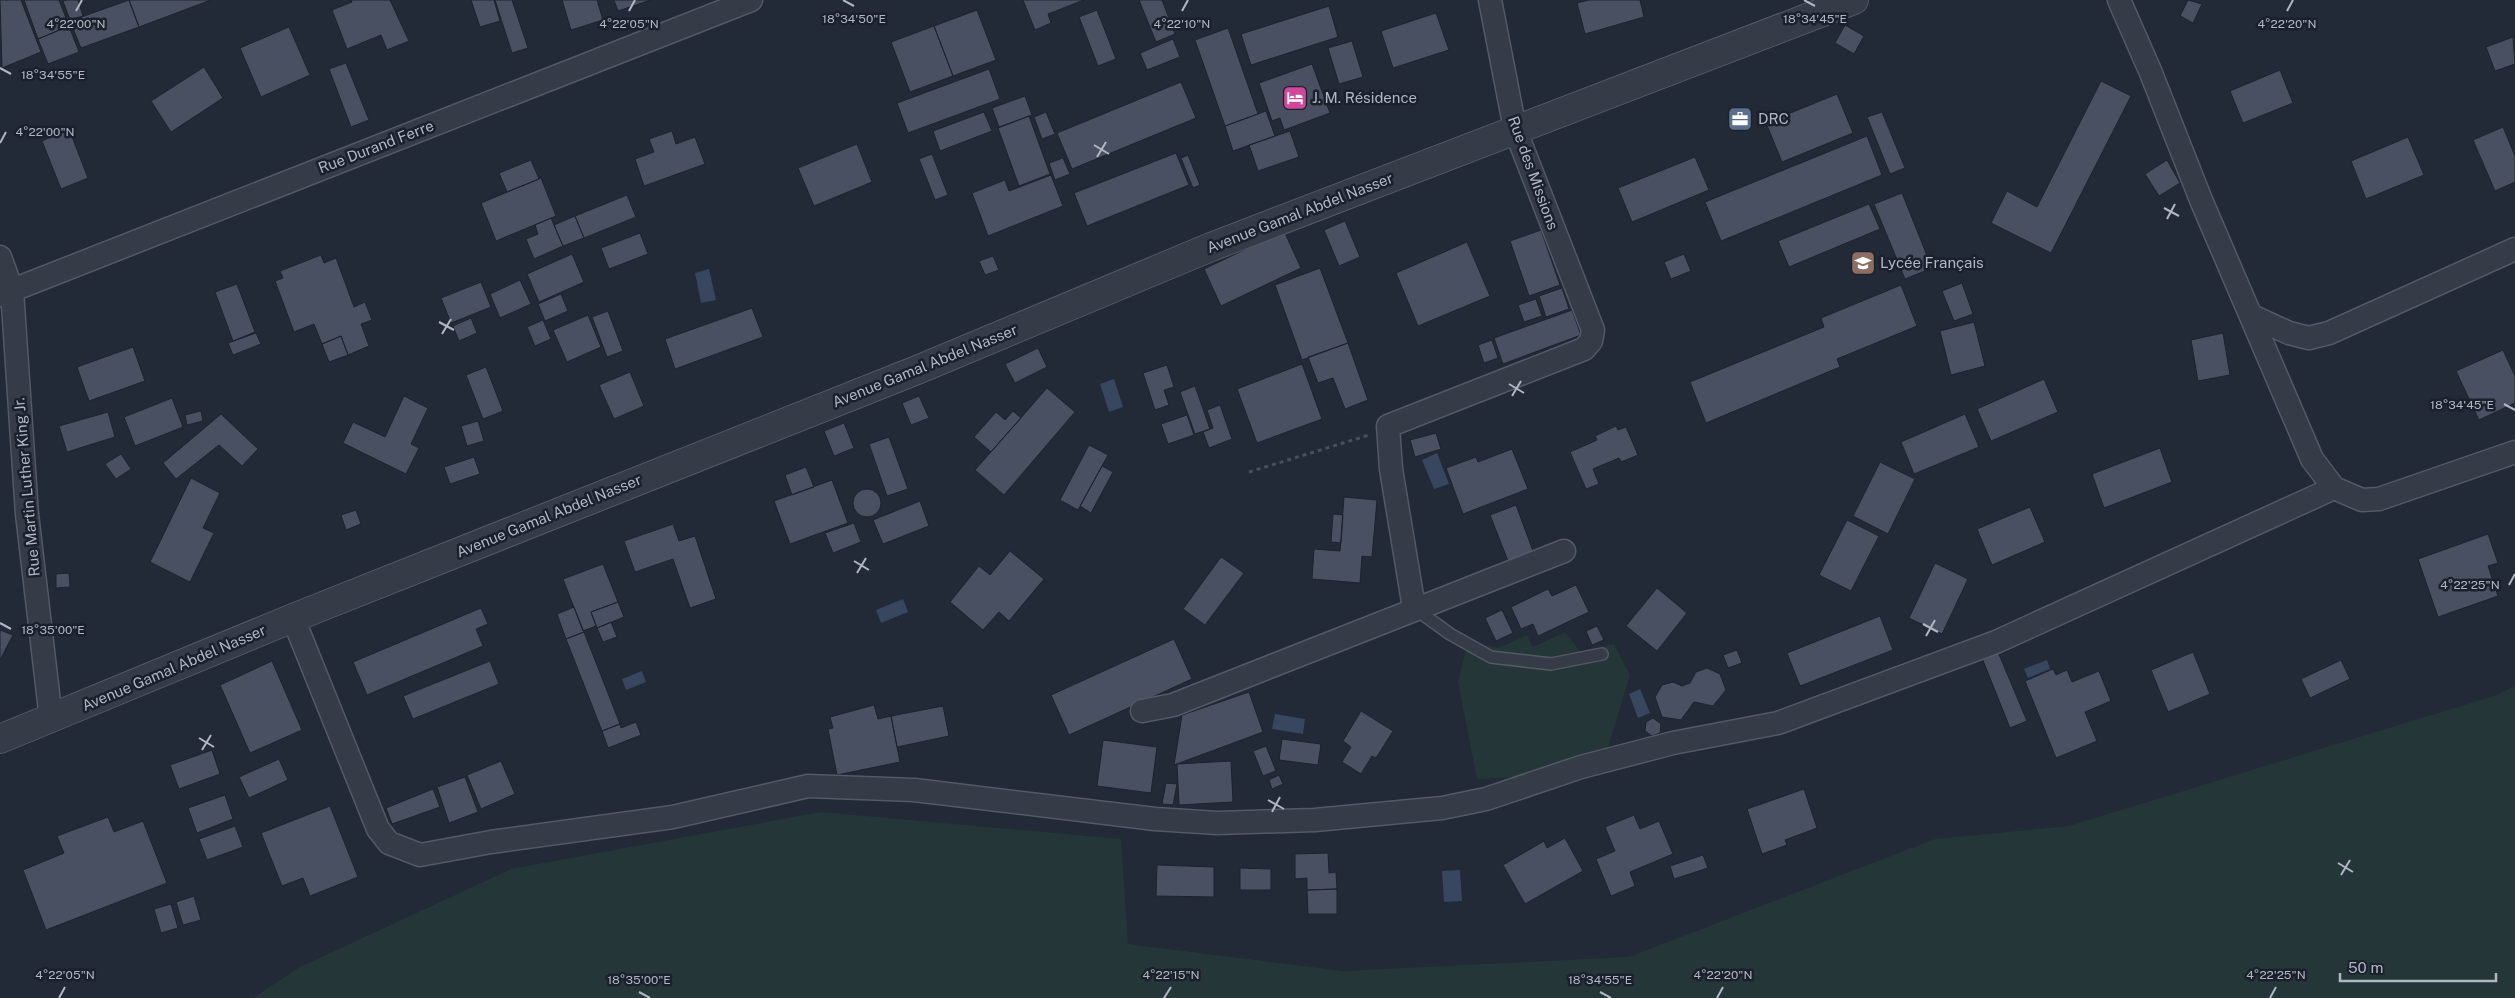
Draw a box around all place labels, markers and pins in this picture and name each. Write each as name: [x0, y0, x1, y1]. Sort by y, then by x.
hotel icon: J. M. Résidence: [1282, 85, 1308, 111]
place label: J. M. Résidence: [1312, 89, 1417, 106]
office icon: DRC: [1727, 106, 1753, 132]
place label: DRC: [1758, 110, 1789, 127]
school or university icon: Lycée Français: [1850, 250, 1876, 276]
place label: Lycée Français: [1880, 254, 1984, 271]

